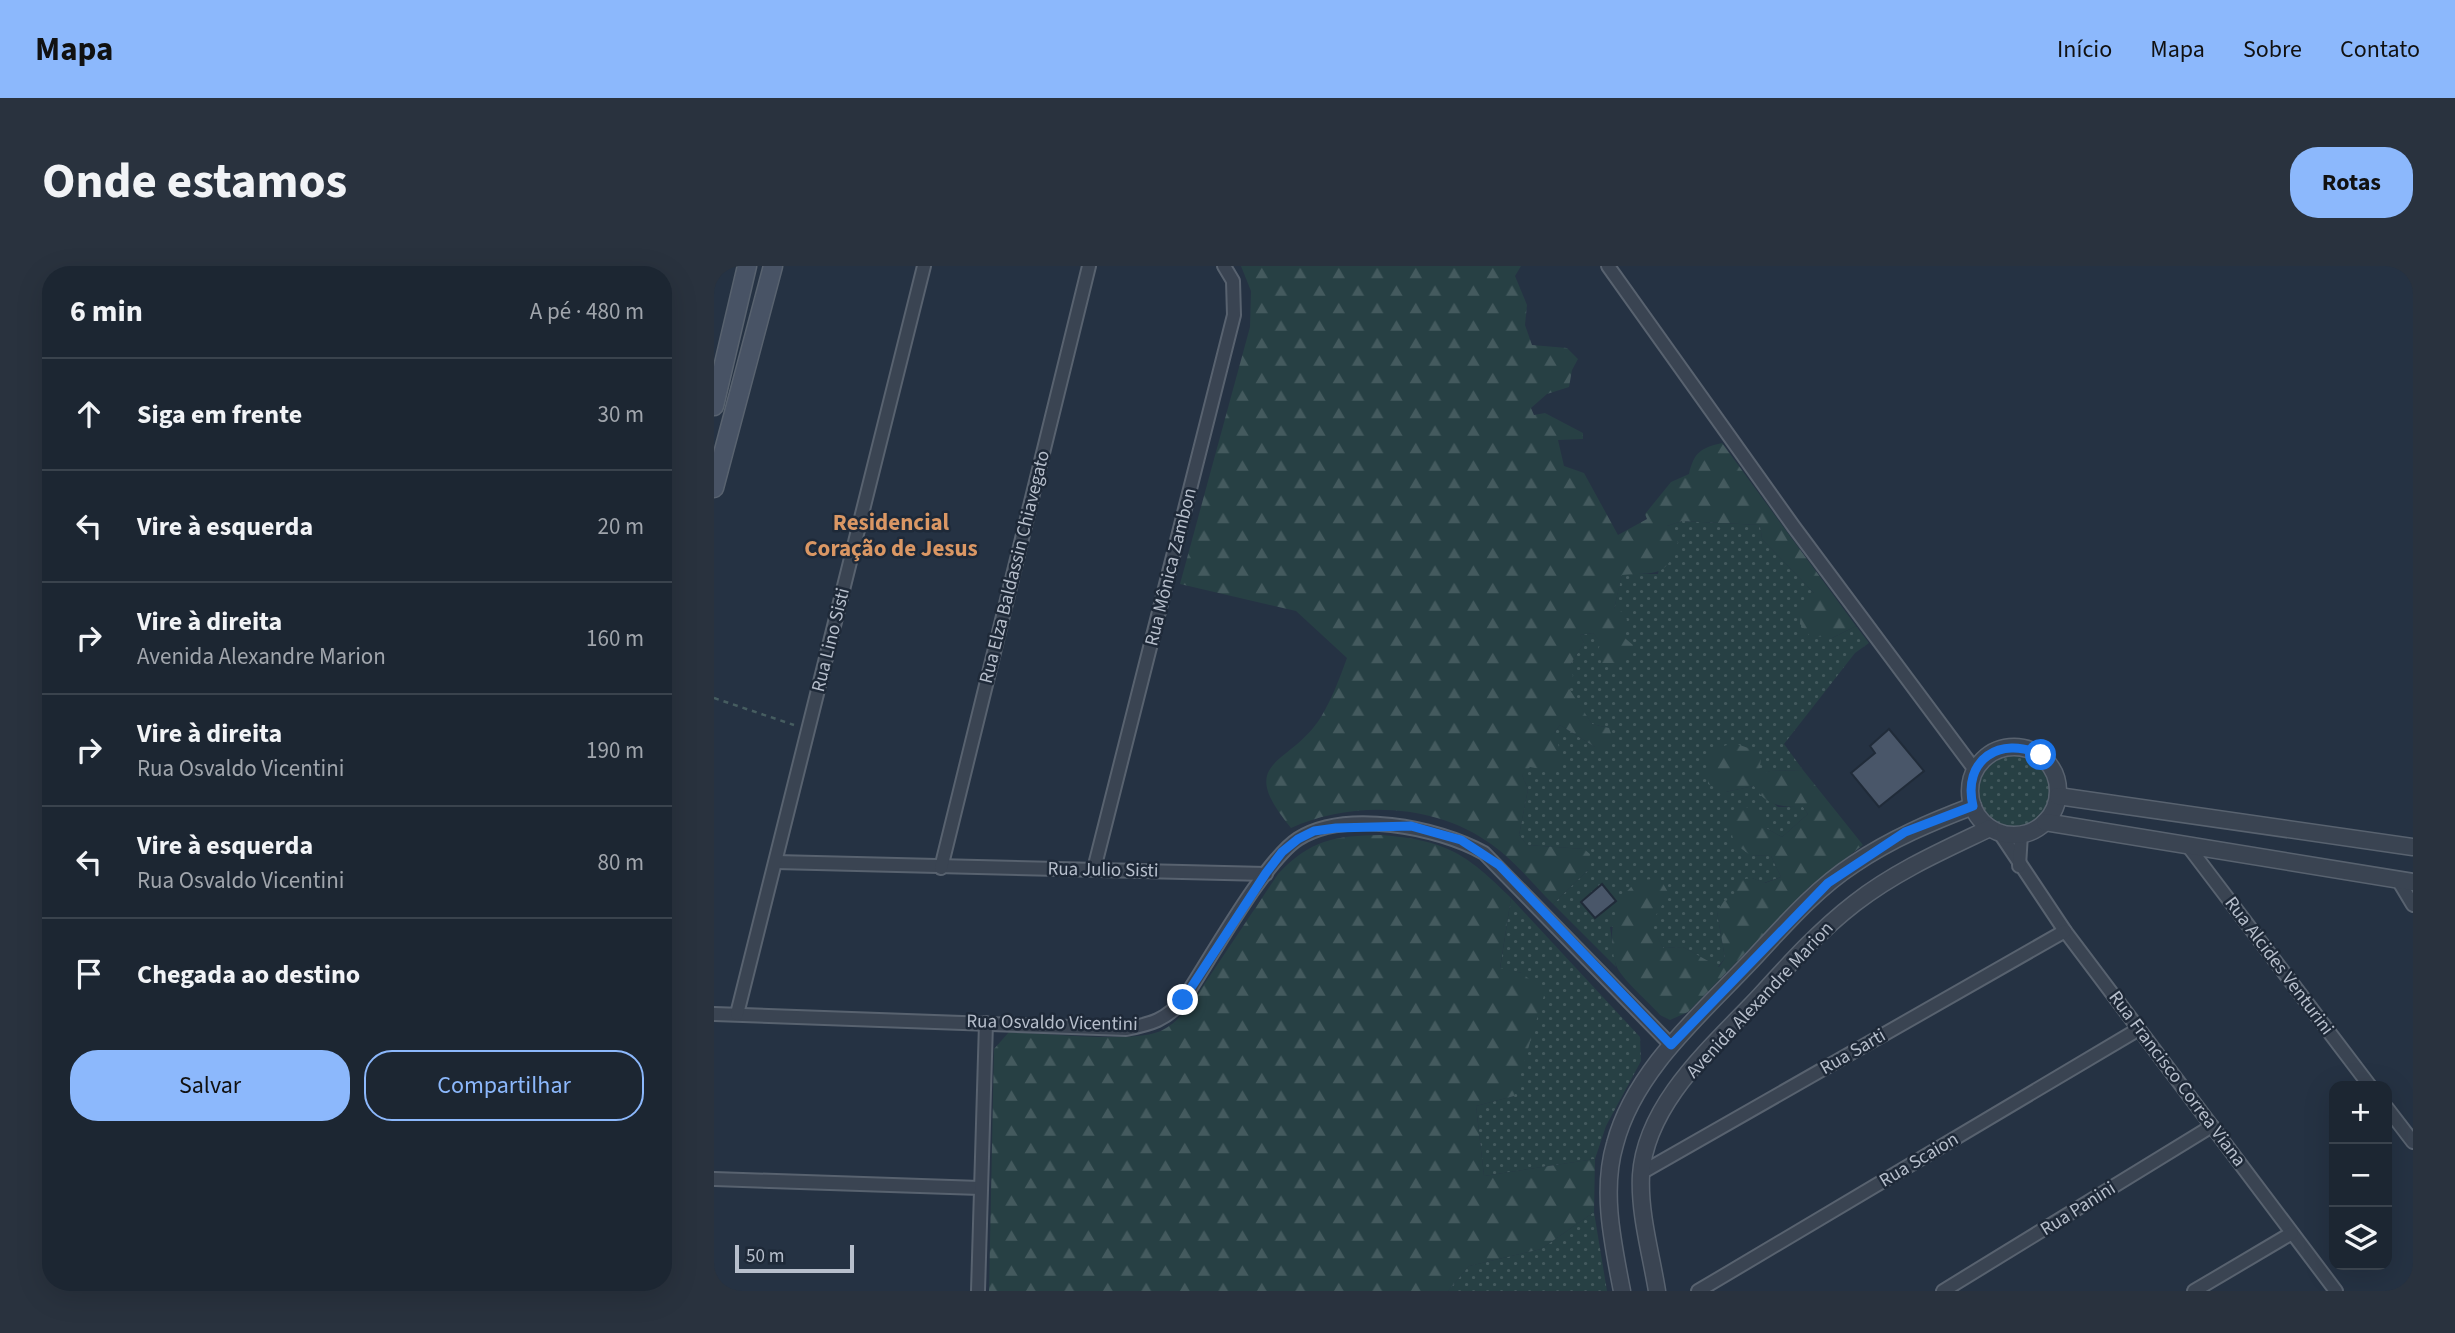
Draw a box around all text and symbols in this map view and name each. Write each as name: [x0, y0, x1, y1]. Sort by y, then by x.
text: Mapa: [35, 26, 113, 73]
text: Início: [2057, 32, 2112, 67]
text: Mapa: [2150, 32, 2205, 67]
text: Sobre: [2243, 32, 2302, 67]
text: Contato: [2340, 32, 2420, 67]
text: Onde estamos: [42, 147, 347, 217]
button: Rotas: [2290, 147, 2413, 218]
text: 6 min: [70, 290, 143, 333]
text: A pé · 480 m: [530, 295, 644, 328]
icon: ahead: [70, 395, 108, 433]
text: Siga em frente: [137, 396, 302, 433]
text: 30 m: [597, 398, 644, 431]
street label: Rua Elza Baldassin Chiavegato: [973, 448, 1057, 686]
street label: Rua Mônica Zambon: [1138, 485, 1204, 649]
district label: Residencial Coração de Jesus: [804, 506, 978, 565]
icon: left: [70, 507, 108, 545]
text: Vire à esquerda: [137, 508, 313, 545]
text: 20 m: [597, 510, 644, 543]
street label: Rua Lino Sisti: [805, 585, 857, 695]
text: Vire à direita: [137, 603, 282, 640]
icon: right: [70, 619, 108, 657]
text: 160 m: [586, 622, 644, 655]
text: Avenida Alexandre Marion: [137, 640, 386, 673]
text: Vire à direita: [137, 715, 282, 752]
icon: right: [70, 731, 108, 769]
text: 190 m: [586, 734, 644, 767]
route start: [2025, 739, 2056, 770]
text: Rua Osvaldo Vicentini: [137, 752, 344, 785]
text: Vire à esquerda: [137, 827, 313, 864]
icon: left: [70, 843, 108, 881]
text: 80 m: [597, 846, 644, 879]
street label: Rua Julio Sisti: [1047, 856, 1159, 884]
text: Rua Osvaldo Vicentini: [137, 864, 344, 897]
street label: Rua Alcides Venturini: [2218, 891, 2340, 1041]
street label: Avenida Alexandre Marion: [1680, 916, 1840, 1084]
icon: arrive: [70, 955, 108, 993]
text: Chegada ao destino: [137, 956, 360, 993]
route end: [1167, 984, 1198, 1015]
street label: Rua Francisco Correa Viana: [2102, 985, 2252, 1173]
street label: Rua Osvaldo Vicentini: [966, 1008, 1138, 1038]
street label: Rua Sarti: [1815, 1022, 1891, 1082]
button: Salvar: [70, 1050, 350, 1121]
button: Compartilhar: [364, 1050, 644, 1121]
map controls: [2329, 1081, 2392, 1270]
button: +: [2329, 1081, 2392, 1144]
street label: Rua Scaion: [1874, 1126, 1964, 1194]
button: −: [2329, 1144, 2392, 1207]
street label: Rua Panini: [2035, 1175, 2121, 1243]
button: layers: [2329, 1207, 2392, 1270]
scale bar: [735, 1242, 854, 1274]
text: 50 m: [746, 1243, 784, 1270]

